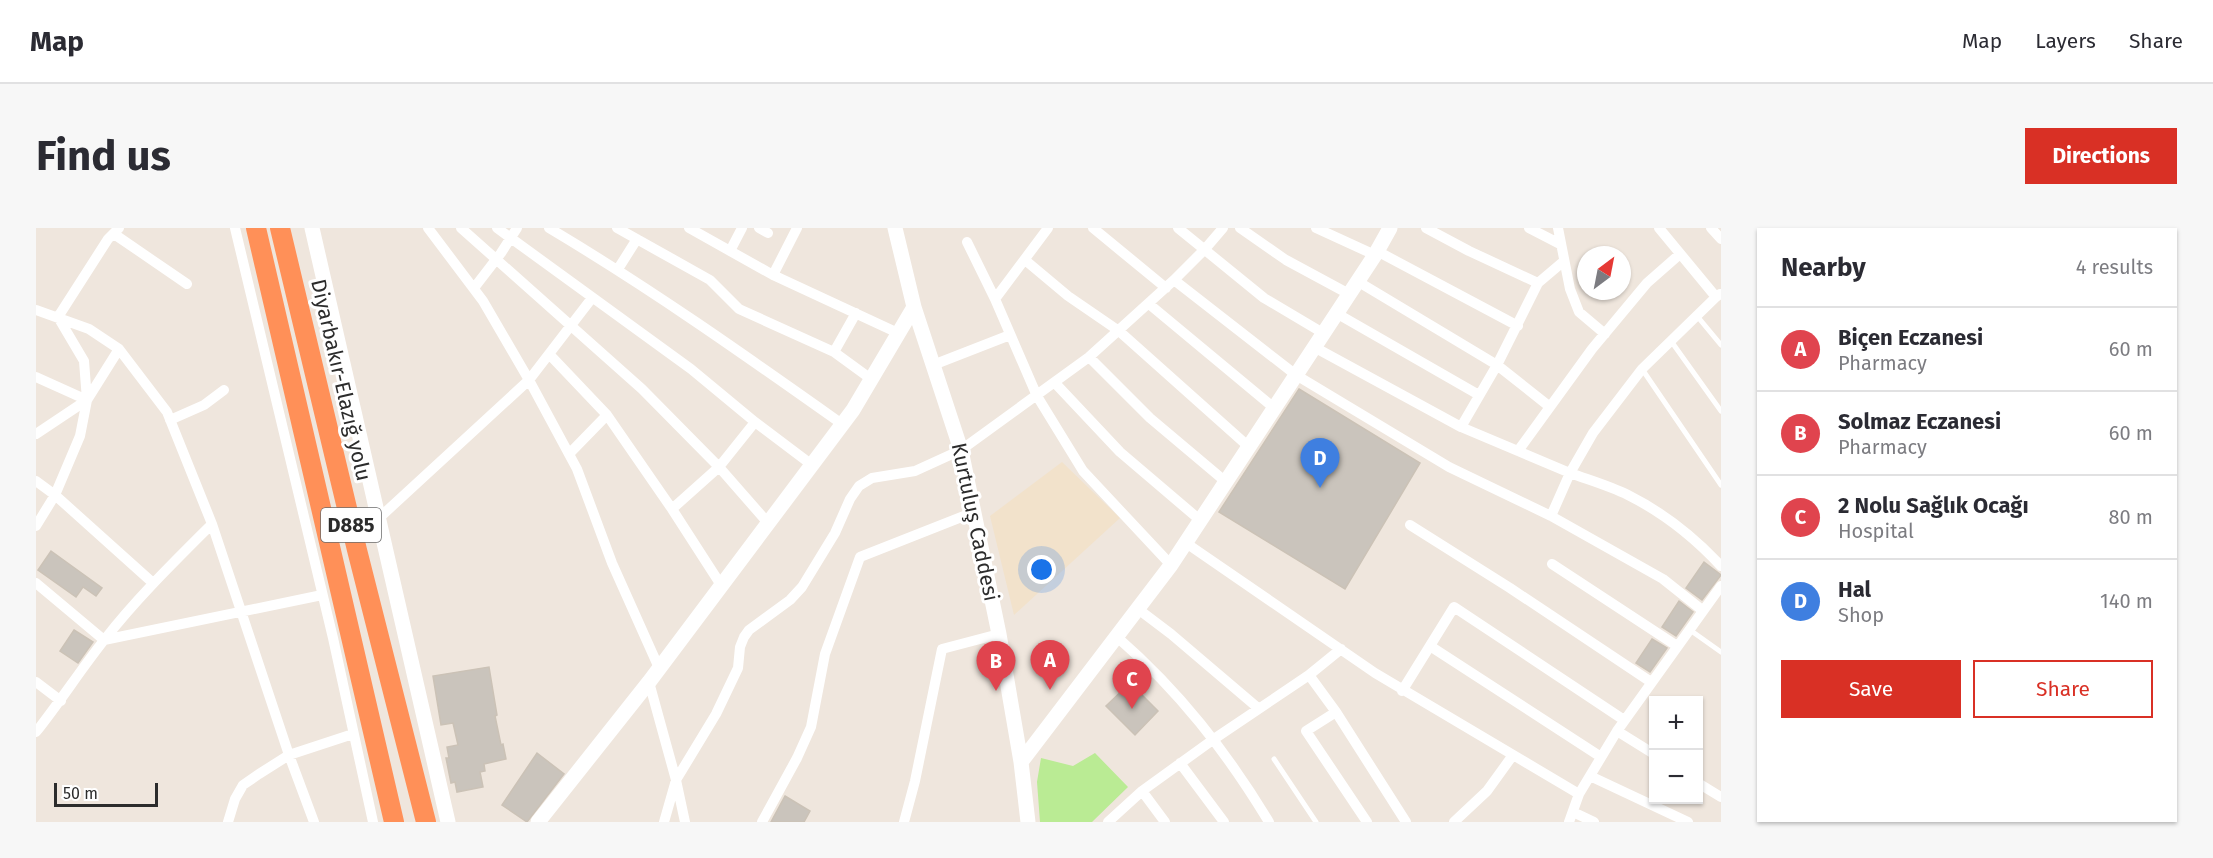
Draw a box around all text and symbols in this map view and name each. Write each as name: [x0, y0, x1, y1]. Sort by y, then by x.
text: Map: [30, 25, 84, 58]
text: Map: [1962, 28, 2002, 54]
text: Layers: [2035, 28, 2096, 54]
text: Share: [2129, 28, 2183, 54]
button: Directions: [2025, 128, 2177, 184]
text: Find us: [36, 131, 171, 181]
north arrow: [1577, 246, 1631, 300]
text: Nearby: [1781, 252, 1866, 283]
text: 4 results: [2076, 255, 2153, 279]
street label: Diyarbakır-Elazığ yolu: [305, 277, 377, 483]
text: Biçen Eczanesi: [1838, 324, 1983, 351]
text: A: [1795, 337, 1806, 361]
text: 60 m: [2109, 337, 2153, 361]
text: Pharmacy: [1838, 351, 1927, 375]
text: Solmaz Eczanesi: [1838, 408, 2001, 435]
text: B: [1794, 421, 1807, 445]
text: 60 m: [2109, 421, 2153, 445]
text: Pharmacy: [1838, 435, 1927, 459]
pin: D: [1300, 438, 1340, 488]
street label: Kurtuluş Caddesi: [946, 440, 1004, 604]
text: 2 Nolu Sağlık Ocağı: [1838, 492, 2029, 519]
text: C: [1795, 505, 1806, 529]
text: 80 m: [2108, 505, 2153, 529]
road number: D885: [321, 508, 381, 542]
text: Hospital: [1838, 519, 1914, 543]
your location: [1027, 555, 1056, 584]
text: Hal: [1838, 576, 1871, 603]
text: D: [1794, 589, 1807, 613]
text: 140 m: [2100, 589, 2153, 613]
text: Shop: [1838, 603, 1884, 627]
pin: A: [1030, 640, 1070, 690]
pin: B: [976, 642, 1016, 691]
pin: C: [1112, 660, 1152, 709]
button: Save: [1781, 660, 1961, 718]
button: Share: [1973, 660, 2153, 718]
map controls: [1649, 696, 1703, 804]
button: +: [1649, 696, 1703, 750]
button: −: [1649, 750, 1703, 804]
scale bar: [54, 780, 158, 808]
text: 50 m: [63, 784, 98, 803]

